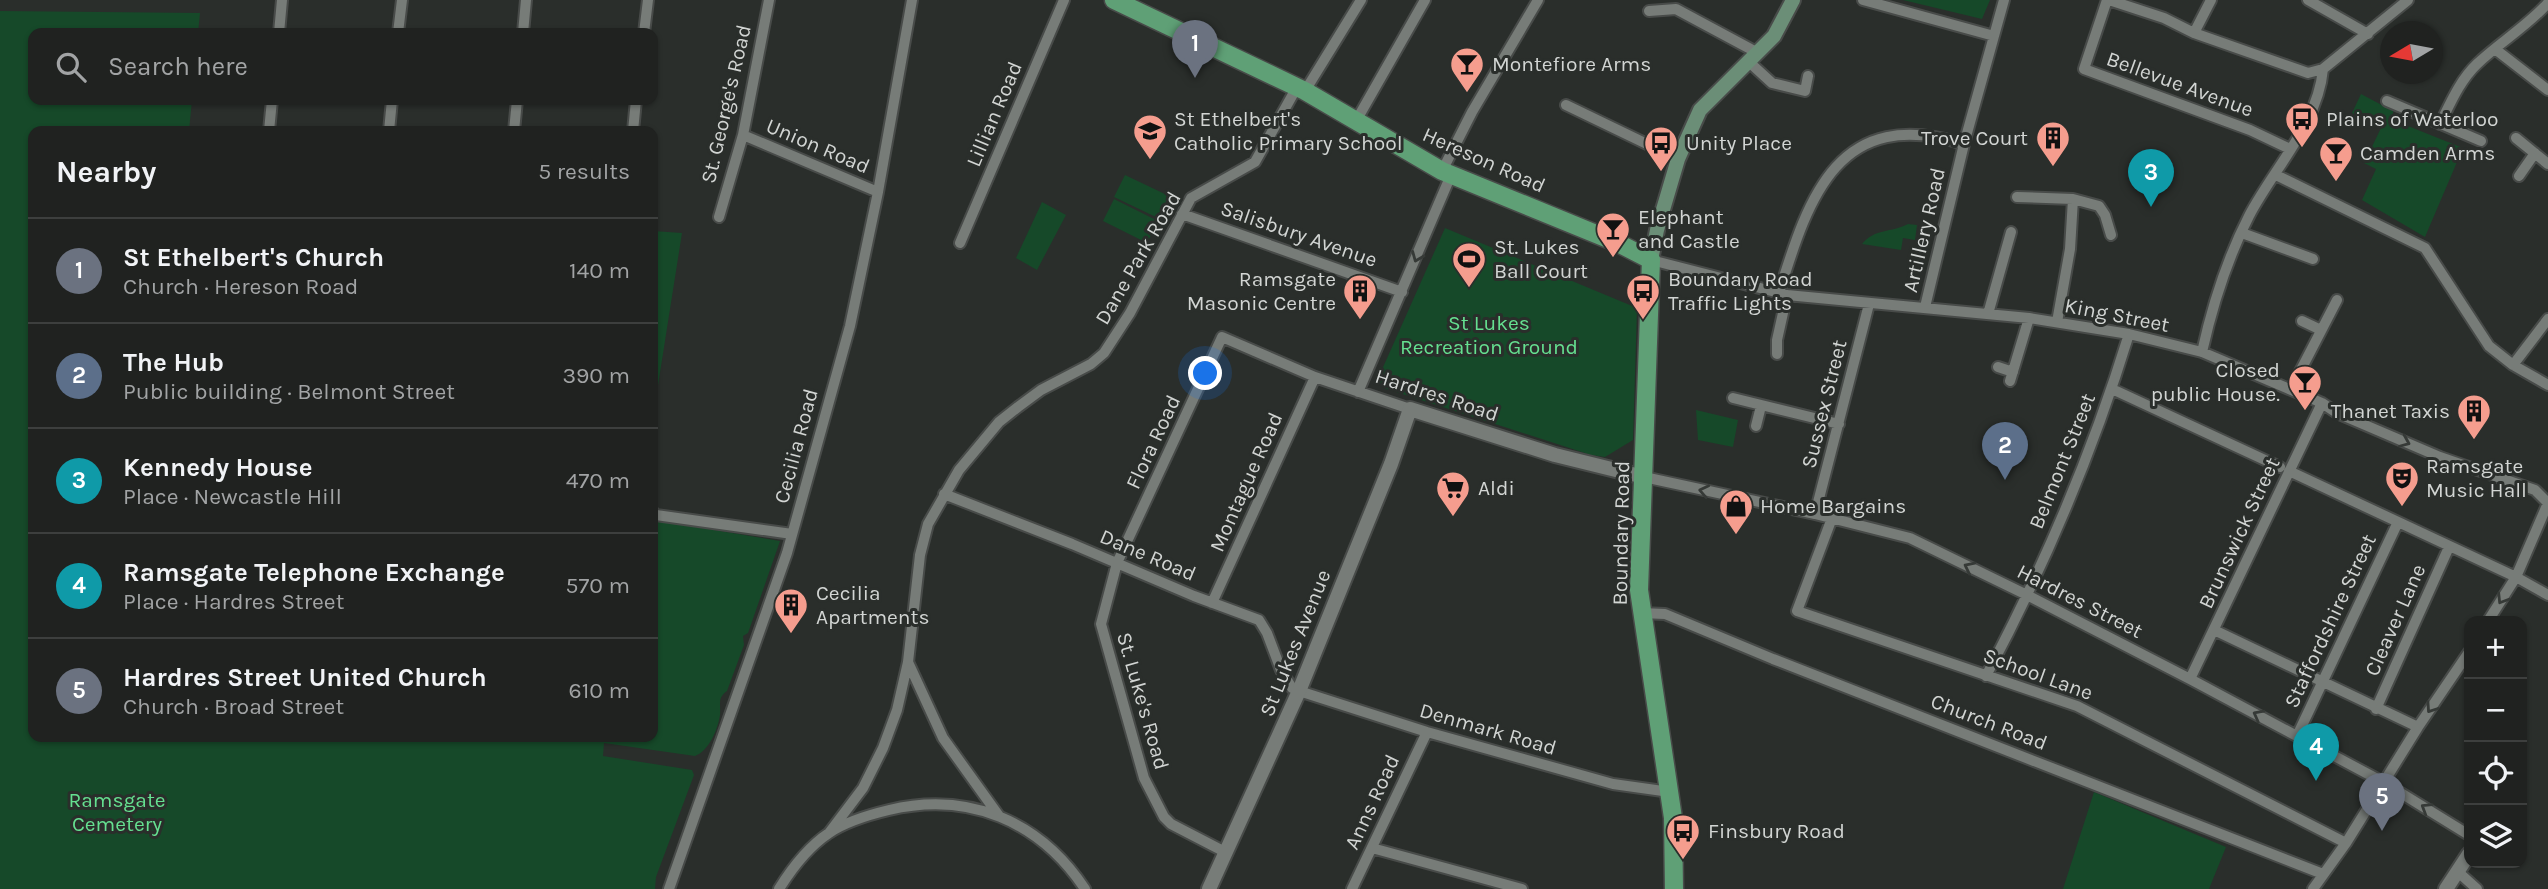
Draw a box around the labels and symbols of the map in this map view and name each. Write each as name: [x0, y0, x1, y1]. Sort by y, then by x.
pin: 1: [1172, 20, 1218, 78]
north arrow: [2380, 21, 2443, 84]
street label: St. George's Road: [696, 22, 756, 186]
bar icon: Montefiore Arms: [1448, 45, 1486, 94]
street label: Bellevue Avenue: [2103, 46, 2257, 122]
place label: Montefiore Arms: [1492, 52, 1651, 76]
street label: Lillian Road: [961, 58, 1027, 170]
bus stop icon: Plains of Waterloo: [2283, 100, 2321, 149]
place label: St Ethelbert's Catholic Primary School: [1174, 107, 1403, 155]
place label: Plains of Waterloo: [2326, 107, 2498, 131]
school or university icon: St Ethelbert's Catholic Primary School: [1131, 112, 1169, 161]
street label: Union Road: [763, 113, 873, 179]
building icon: Trove Court: [2034, 119, 2072, 168]
street label: Hereson Road: [1419, 122, 1549, 198]
bus stop icon: Unity Place: [1642, 124, 1680, 173]
place label: Trove Court: [1921, 126, 2028, 150]
place label: Unity Place: [1686, 131, 1792, 155]
bar icon: Camden Arms: [2317, 134, 2355, 183]
place label: Camden Arms: [2360, 141, 2495, 165]
pin: 3: [2128, 149, 2174, 207]
street label: Artillery Road: [1898, 165, 1950, 295]
street label: Dane Park Road: [1090, 187, 1186, 329]
street label: Salisbury Avenue: [1218, 196, 1380, 272]
place label: Elephant and Castle: [1638, 205, 1740, 253]
bar icon: Elephant and Castle: [1594, 210, 1632, 259]
place label: St. Lukes Ball Court: [1494, 235, 1588, 283]
sports icon: St. Lukes Ball Court: [1450, 240, 1488, 289]
one-way arrow: [1411, 250, 1425, 262]
place label: Ramsgate Masonic Centre: [1187, 267, 1336, 315]
place label: Boundary Road Traffic Lights: [1668, 267, 1813, 315]
building icon: Ramsgate Masonic Centre: [1341, 272, 1379, 321]
bus stop icon: Boundary Road Traffic Lights: [1624, 272, 1662, 321]
street label: King Street: [2063, 293, 2171, 337]
park label: St Lukes Recreation Ground: [1400, 311, 1578, 359]
street label: Sussex Street: [1796, 337, 1852, 471]
your location: [1188, 356, 1222, 390]
place label: Closed public House.: [2151, 358, 2280, 406]
bar icon: Closed public House.: [2286, 363, 2324, 412]
street label: Hardres Road: [1372, 364, 1502, 426]
street label: Cecilia Road: [769, 386, 823, 506]
street label: Belmont Street: [2024, 390, 2100, 532]
street label: Flora Road: [1121, 391, 1185, 493]
building icon: Thanet Taxis: [2455, 392, 2493, 441]
place label: Thanet Taxis: [2331, 399, 2450, 423]
street label: Montague Road: [1205, 409, 1287, 555]
pin: 2: [1982, 422, 2028, 480]
one-way arrow: [2398, 434, 2411, 448]
street label: Brunswick Street: [2194, 454, 2285, 612]
place label: Ramsgate Music Hall: [2426, 454, 2527, 502]
theatre icon: Ramsgate Music Hall: [2383, 459, 2421, 508]
street label: Boundary Road: [1608, 460, 1634, 606]
supermarket icon: Aldi: [1434, 469, 1472, 518]
place label: Aldi: [1478, 476, 1515, 500]
one-way arrow: [1698, 484, 1710, 499]
shop icon: Home Bargains: [1717, 487, 1755, 536]
place label: Home Bargains: [1760, 494, 1906, 518]
street label: Dane Road: [1096, 524, 1200, 586]
street label: Staffordshire Street: [2279, 530, 2381, 712]
street label: Hardres Street: [2013, 559, 2147, 643]
street label: Cleaver Lane: [2360, 560, 2430, 680]
one-way arrow: [1964, 561, 1976, 575]
street label: St Lukes Avenue: [1255, 566, 1335, 720]
place label: Cecilia Apartments: [816, 581, 929, 629]
building icon: Cecilia Apartments: [772, 586, 810, 635]
one-way arrow: [2497, 592, 2510, 605]
street label: St. Luke's Road: [1112, 630, 1174, 772]
street label: School Lane: [1980, 643, 2096, 705]
street label: Church Road: [1927, 689, 2051, 755]
street label: Denmark Road: [1417, 698, 1559, 760]
one-way arrow: [2427, 700, 2439, 713]
one-way arrow: [2253, 710, 2265, 723]
pin: 4: [2293, 723, 2339, 781]
street label: Anns Road: [1340, 751, 1404, 853]
pin: 5: [2359, 773, 2405, 831]
park label: Ramsgate Cemetery: [68, 788, 166, 836]
one-way arrow: [2421, 804, 2434, 817]
bus stop icon: Finsbury Road: [1664, 812, 1702, 861]
place label: Finsbury Road: [1708, 819, 1845, 843]

